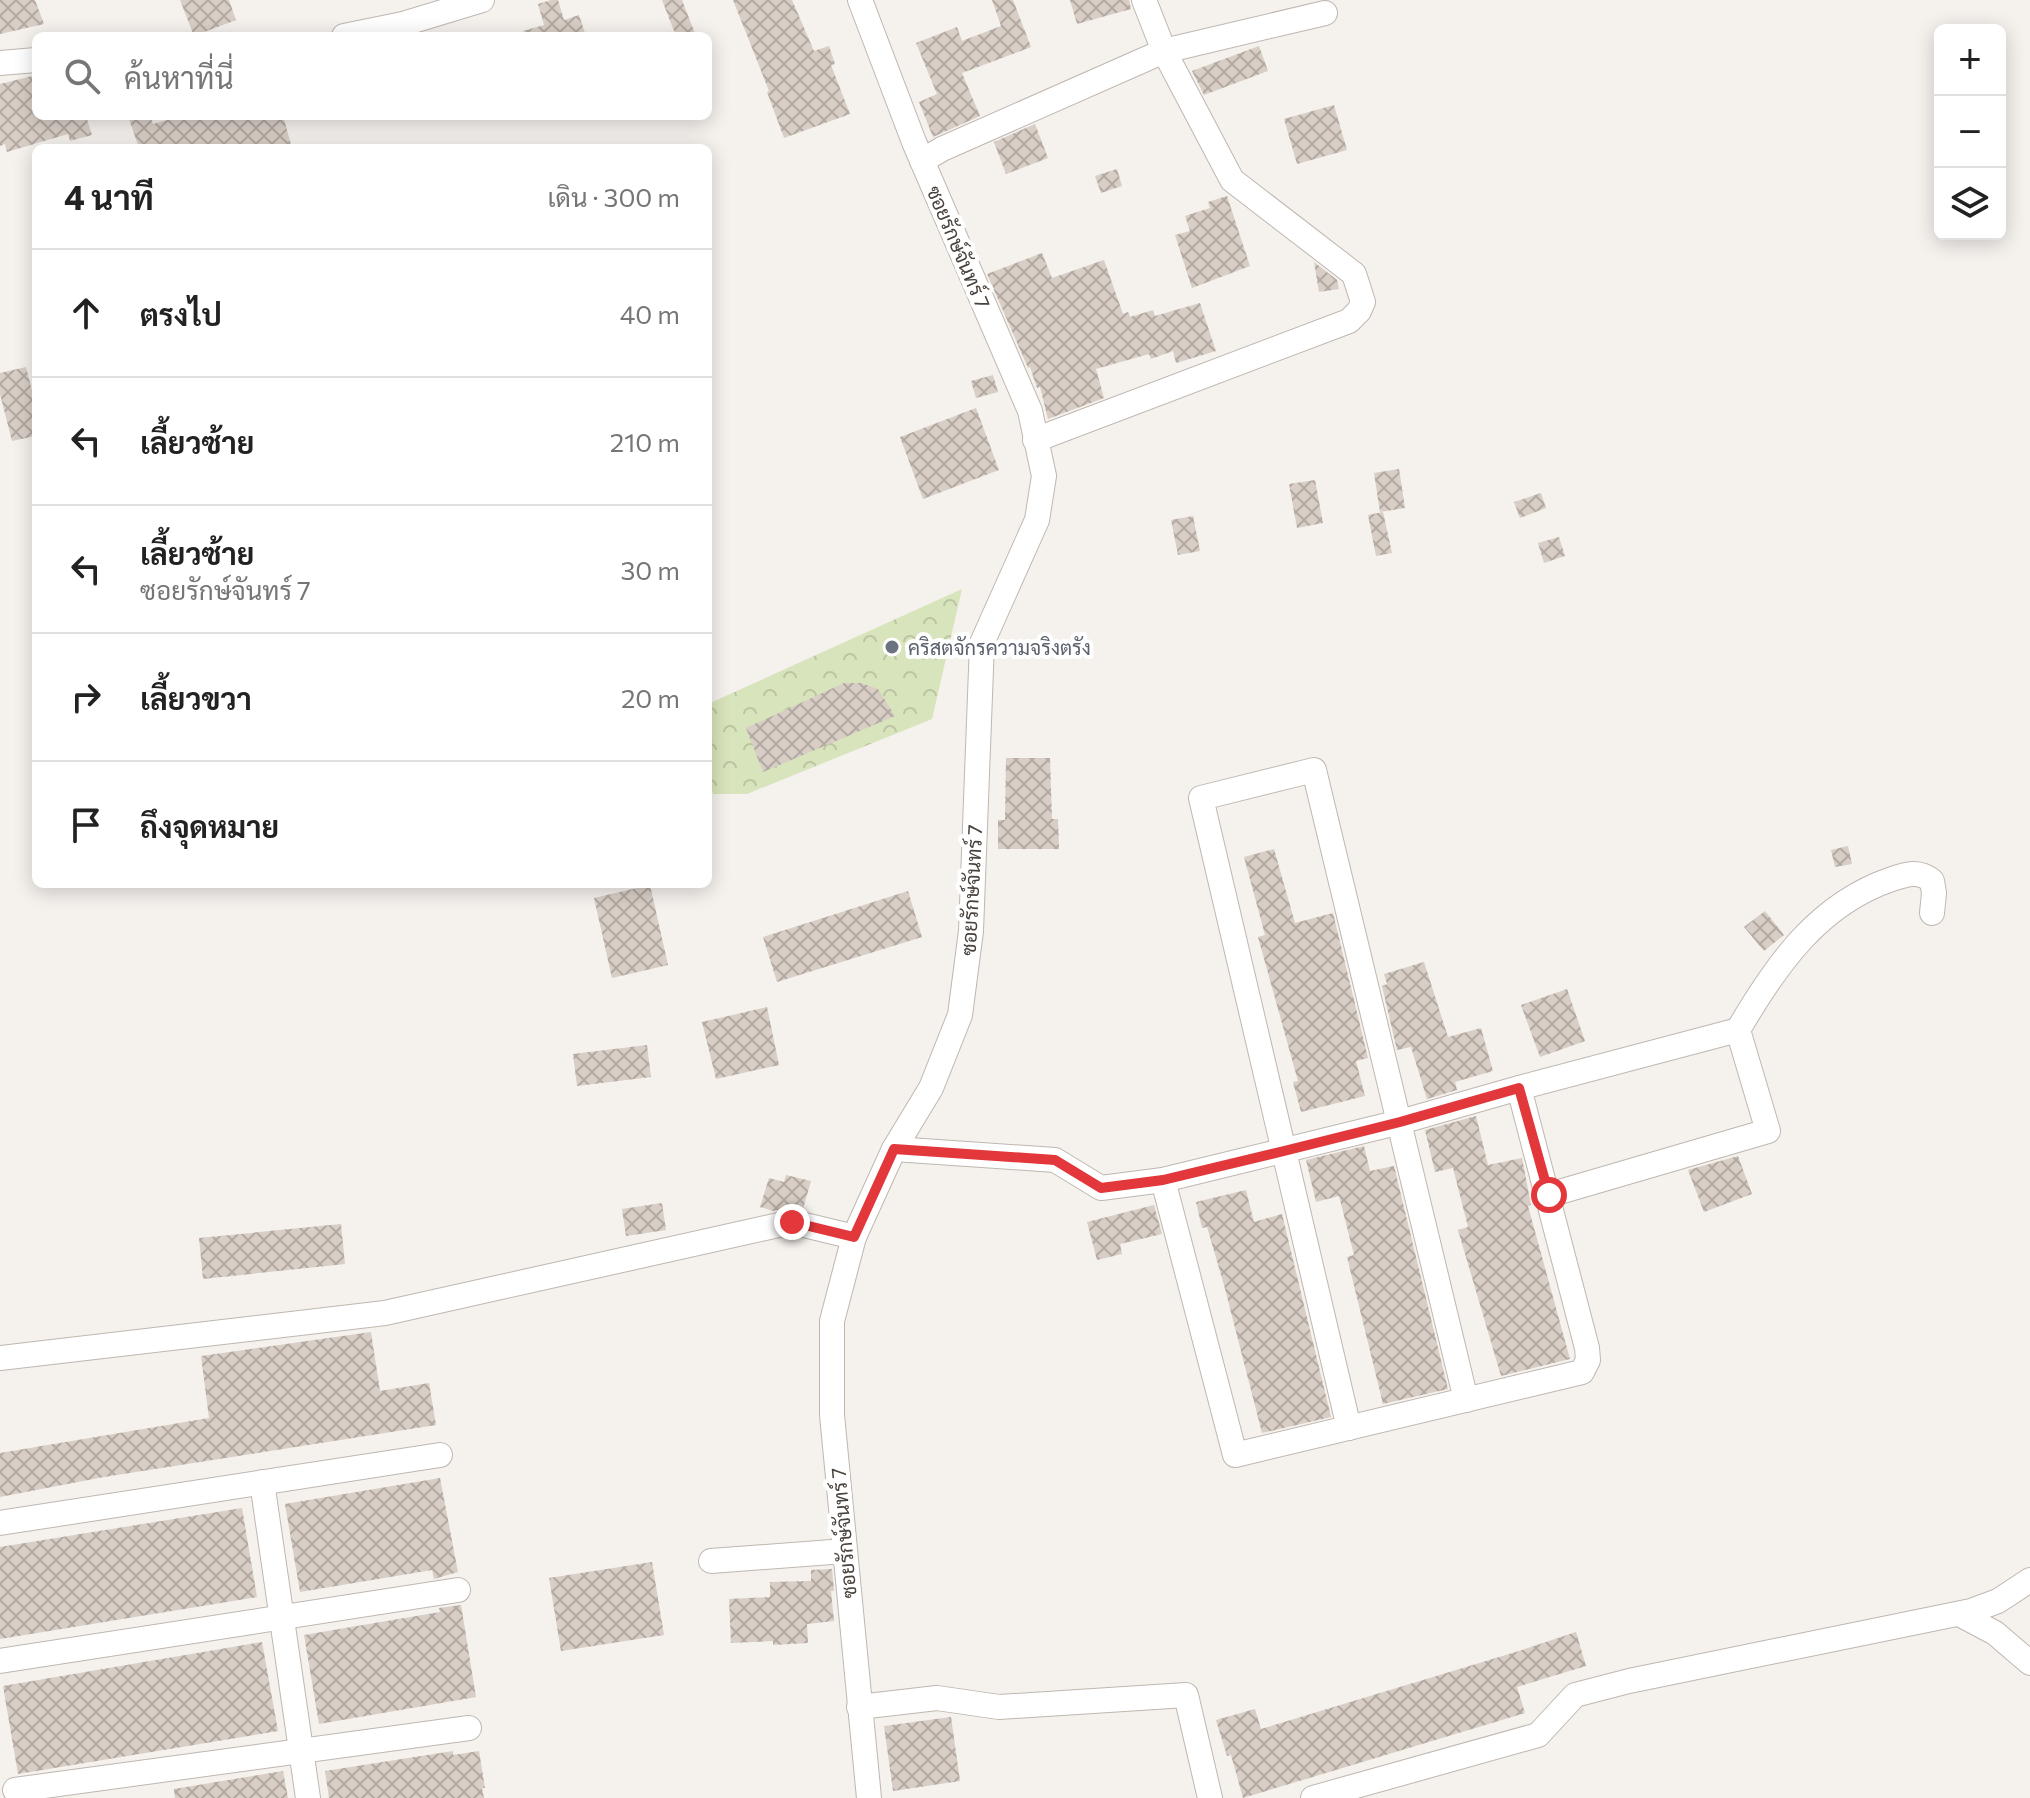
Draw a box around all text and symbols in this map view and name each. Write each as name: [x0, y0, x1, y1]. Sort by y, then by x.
map controls: [1934, 24, 2006, 240]
button: +: [1934, 24, 2006, 96]
search box: [32, 32, 712, 120]
icon: search: [60, 54, 104, 98]
text: ค้นหาที่นี่: [124, 58, 234, 95]
button: −: [1934, 96, 2006, 168]
button: layers: [1934, 168, 2006, 240]
text: 4 นาที: [64, 175, 154, 217]
text: เดิน · 300 m: [547, 181, 680, 212]
street label: ซอยรักษ์จันทร์ 7: [922, 181, 997, 312]
icon: ahead: [64, 291, 108, 335]
text: ตรงไป: [140, 295, 222, 332]
text: 40 m: [620, 298, 680, 329]
icon: left: [64, 419, 108, 463]
text: เลี้ยวซ้าย: [140, 423, 254, 460]
text: 210 m: [610, 426, 680, 457]
text: เลี้ยวซ้าย: [140, 534, 254, 571]
icon: left: [64, 547, 108, 591]
text: 30 m: [621, 554, 680, 585]
text: ซอยรักษ์จันทร์ 7: [140, 574, 311, 605]
place label: คริสตจักรความจริงตรัง: [908, 635, 1091, 659]
marker: คริสตจักรความจริงตรัง: [883, 638, 901, 656]
icon: right: [64, 675, 108, 719]
text: เลี้ยวขวา: [140, 679, 252, 716]
text: 20 m: [621, 682, 680, 713]
icon: arrive: [64, 803, 108, 847]
text: ถึงจุดหมาย: [140, 807, 279, 844]
street label: ซอยรักษ์จันทร์ 7: [955, 824, 986, 956]
route start: [1531, 1177, 1567, 1213]
route end: [774, 1204, 810, 1240]
street label: ซอยรักษ์จันทร์ 7: [824, 1467, 861, 1600]

